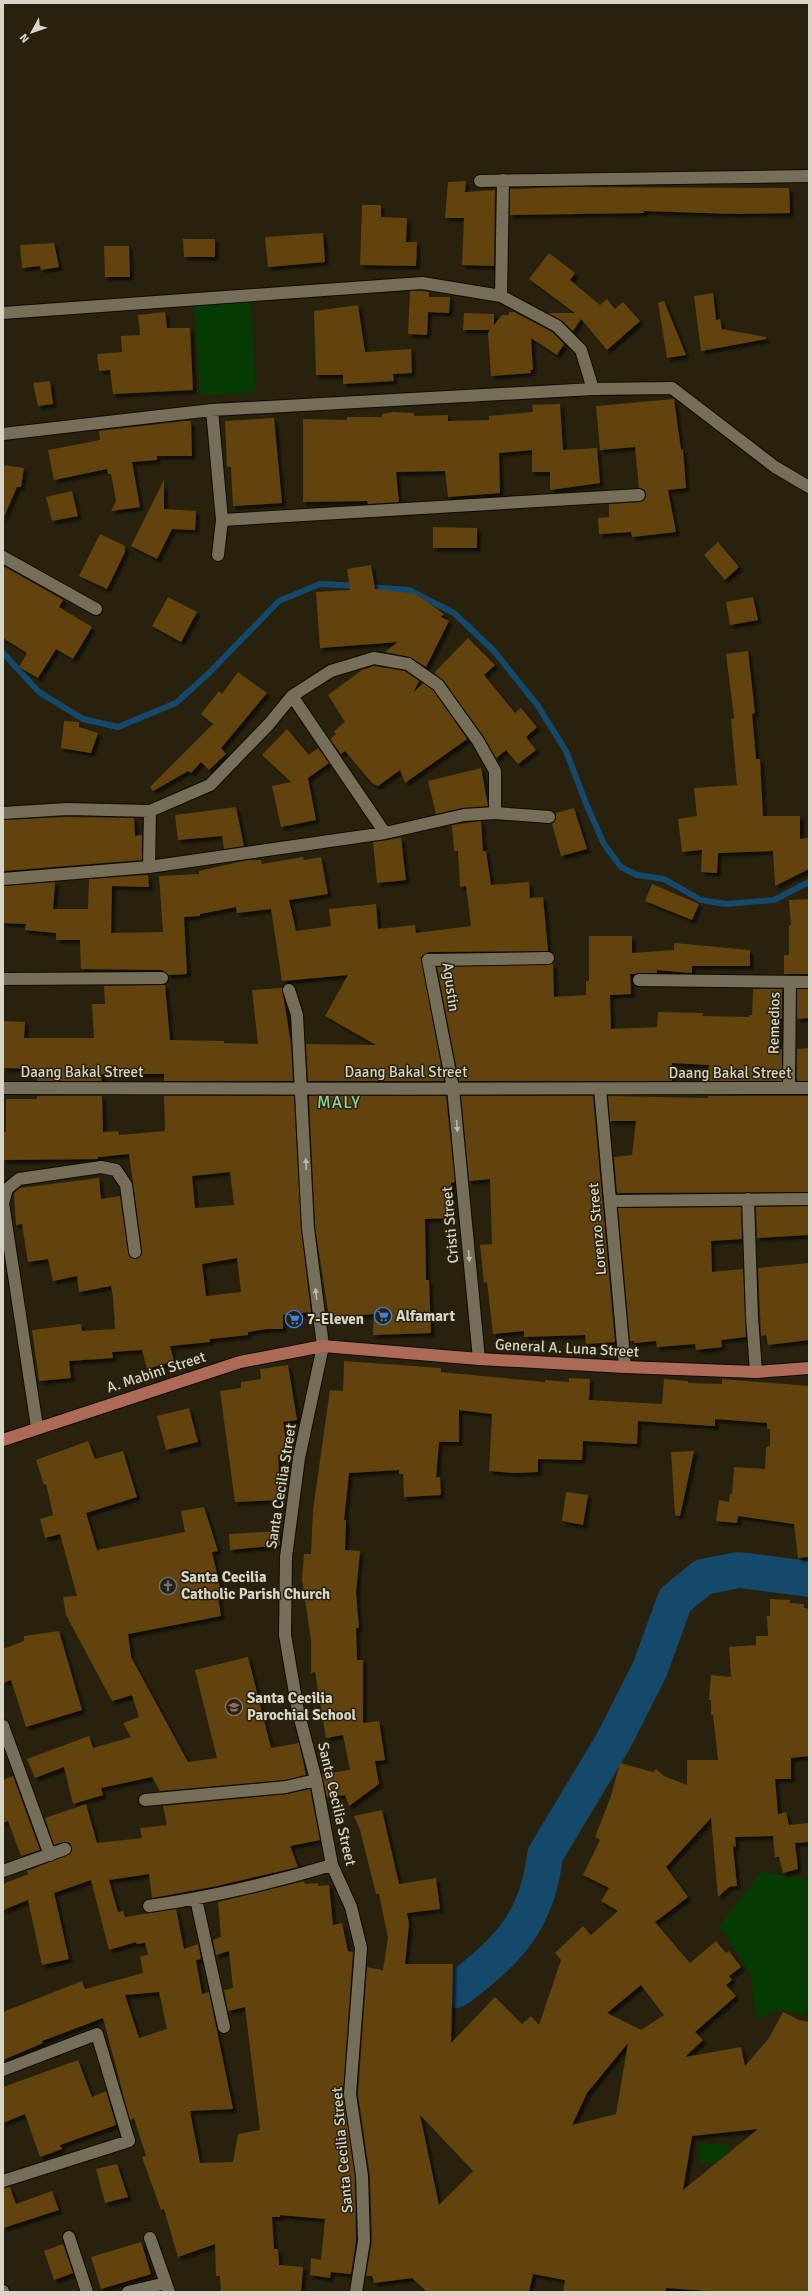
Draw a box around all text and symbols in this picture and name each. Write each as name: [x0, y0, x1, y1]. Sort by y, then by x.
north arrow: [12, 12, 52, 52]
text: N: [17, 31, 32, 45]
street label: Agustin: [439, 961, 463, 1013]
street label: Remedios: [764, 991, 784, 1054]
street label: Daang Bakal Street: [21, 1063, 143, 1081]
street label: Daang Bakal Street: [345, 1063, 467, 1081]
street label: Daang Bakal Street: [669, 1064, 791, 1082]
district label: MALY: [317, 1092, 361, 1113]
one-way arrow: [453, 1120, 460, 1132]
one-way arrow: [302, 1158, 309, 1170]
street label: Lorenzo Street: [584, 1182, 610, 1276]
street label: Cristi Street: [438, 1186, 462, 1264]
one-way arrow: [466, 1250, 472, 1262]
one-way arrow: [313, 1288, 320, 1300]
supermarket icon: Alfamart: [373, 1306, 393, 1326]
place label: Alfamart: [396, 1307, 455, 1325]
supermarket icon: 7-Eleven: [284, 1309, 304, 1329]
place label: 7-Eleven: [307, 1310, 364, 1328]
street label: General A. Luna Street: [494, 1335, 640, 1361]
street label: A. Mabini Street: [104, 1347, 208, 1397]
street label: Santa Cecilia Street: [262, 1422, 300, 1550]
place label: Santa Cecilia Catholic Parish Church: [181, 1568, 330, 1603]
church icon: Santa Cecilia Catholic Parish Church: [158, 1576, 178, 1596]
place label: Santa Cecilia Parochial School: [247, 1689, 356, 1724]
school or university icon: Santa Cecilia Parochial School: [224, 1697, 244, 1717]
street label: Santa Cecilia Street: [314, 1740, 360, 1868]
street label: Santa Cecilia Street: [328, 2086, 356, 2214]

